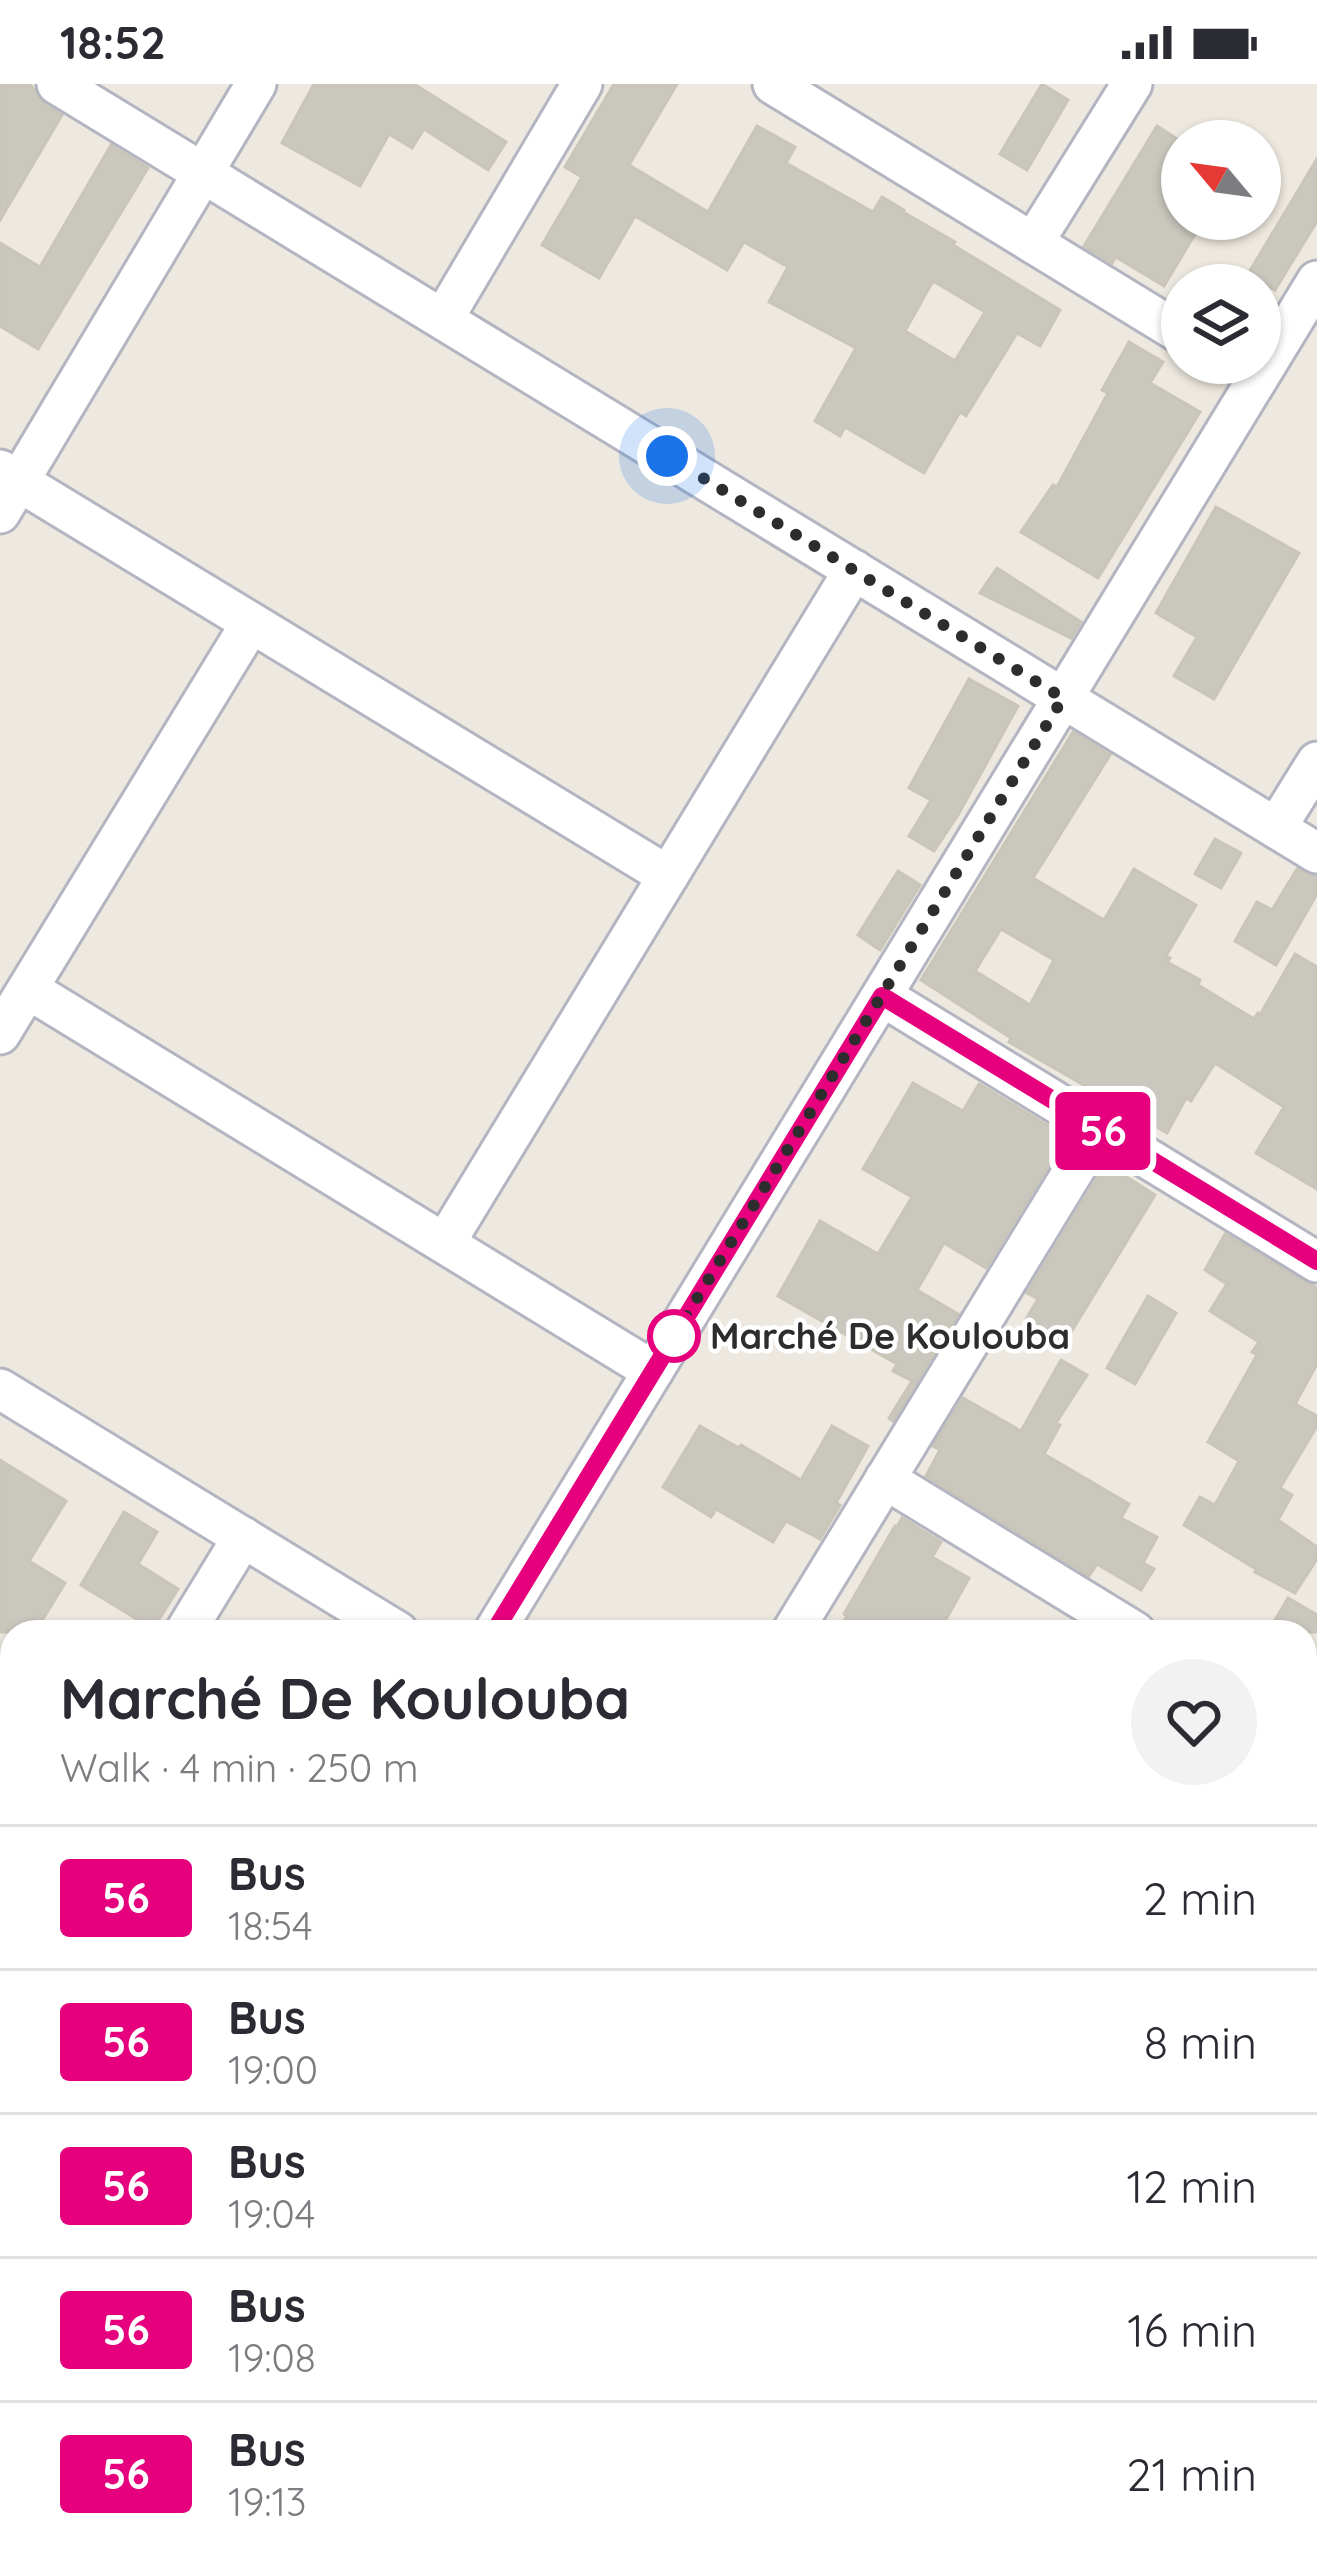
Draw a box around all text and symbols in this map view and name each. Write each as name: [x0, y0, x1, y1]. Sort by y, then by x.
text: 18:52: [60, 14, 166, 70]
north arrow: [1161, 120, 1281, 240]
map controls: [1161, 120, 1281, 384]
button: layers: [1161, 264, 1281, 384]
your location: [637, 426, 697, 486]
line badge: 56: [1049, 1092, 1157, 1170]
text: 56: [1079, 1104, 1127, 1157]
marker: Marché De Koulouba: [649, 1311, 699, 1361]
place label: Marché De Koulouba: [710, 1313, 1070, 1358]
button: heart: [1131, 1659, 1257, 1785]
text: Marché De Koulouba: [60, 1662, 630, 1733]
text: Walk · 4 min · 250 m: [60, 1743, 419, 1792]
text: Bus: [228, 1845, 306, 1901]
text: 2 min: [1143, 1870, 1257, 1926]
text: 56: [102, 1871, 150, 1924]
text: 18:54: [228, 1901, 313, 1950]
text: Bus: [228, 1989, 306, 2045]
text: 8 min: [1144, 2014, 1257, 2070]
text: 56: [102, 2015, 150, 2068]
text: 19:00: [228, 2045, 318, 2094]
text: Bus: [228, 2133, 306, 2189]
text: 12 min: [1126, 2158, 1257, 2214]
text: 56: [102, 2159, 150, 2212]
text: 19:04: [228, 2189, 315, 2238]
text: Bus: [228, 2277, 306, 2333]
text: 16 min: [1127, 2302, 1257, 2358]
text: 56: [102, 2303, 150, 2356]
text: 19:08: [228, 2333, 316, 2382]
text: Bus: [228, 2421, 306, 2477]
text: 21 min: [1126, 2446, 1257, 2502]
text: 56: [102, 2447, 150, 2500]
text: 19:13: [228, 2477, 306, 2526]

